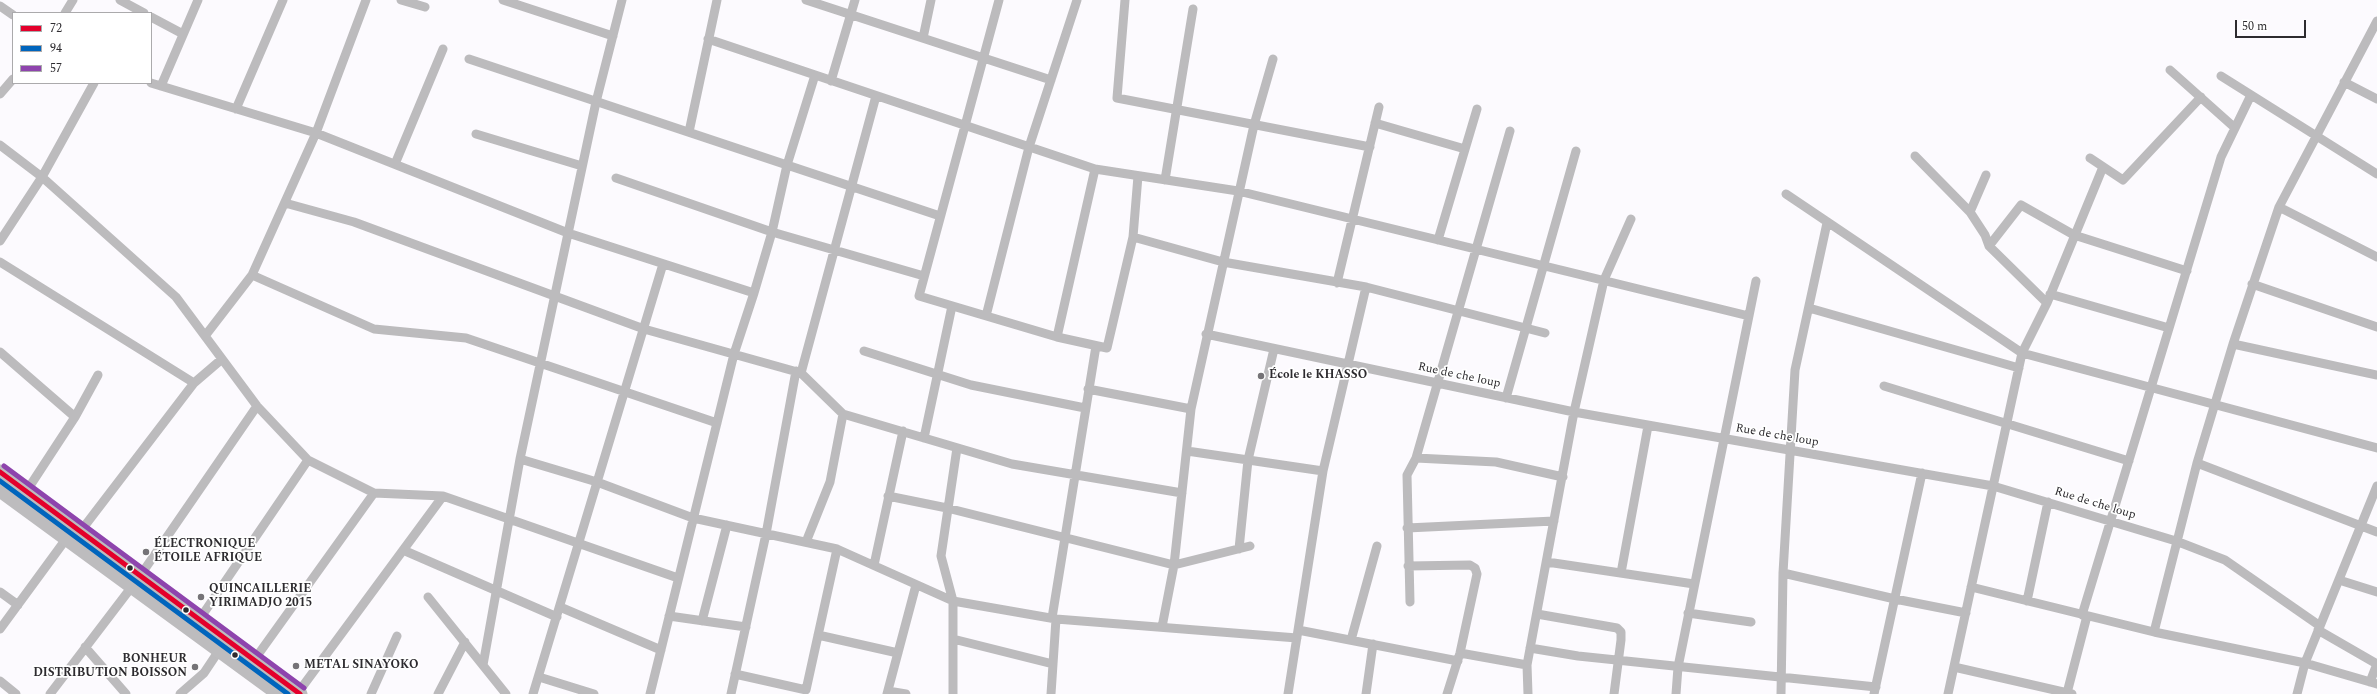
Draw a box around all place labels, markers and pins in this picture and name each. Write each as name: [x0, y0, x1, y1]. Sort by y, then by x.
place label: École le KHASSO: [1269, 369, 1367, 383]
marker: École le KHASSO: [1256, 371, 1266, 381]
place label: ÉLECTRONIQUE ÉTOILE AFRIQUE: [154, 538, 262, 566]
marker: ÉLECTRONIQUE ÉTOILE AFRIQUE: [141, 547, 151, 557]
unlabelled marker: [125, 563, 135, 573]
place label: QUINCAILLERIE YIRIMADJO 2015: [209, 583, 312, 611]
marker: QUINCAILLERIE YIRIMADJO 2015: [196, 592, 206, 602]
unlabelled marker: [181, 605, 191, 615]
unlabelled marker: [230, 650, 240, 660]
place label: BONHEUR DISTRIBUTION BOISSON: [33, 653, 187, 681]
place label: METAL SINAYOKO: [304, 659, 418, 673]
marker: METAL SINAYOKO: [291, 661, 301, 671]
marker: BONHEUR DISTRIBUTION BOISSON: [190, 662, 200, 672]

